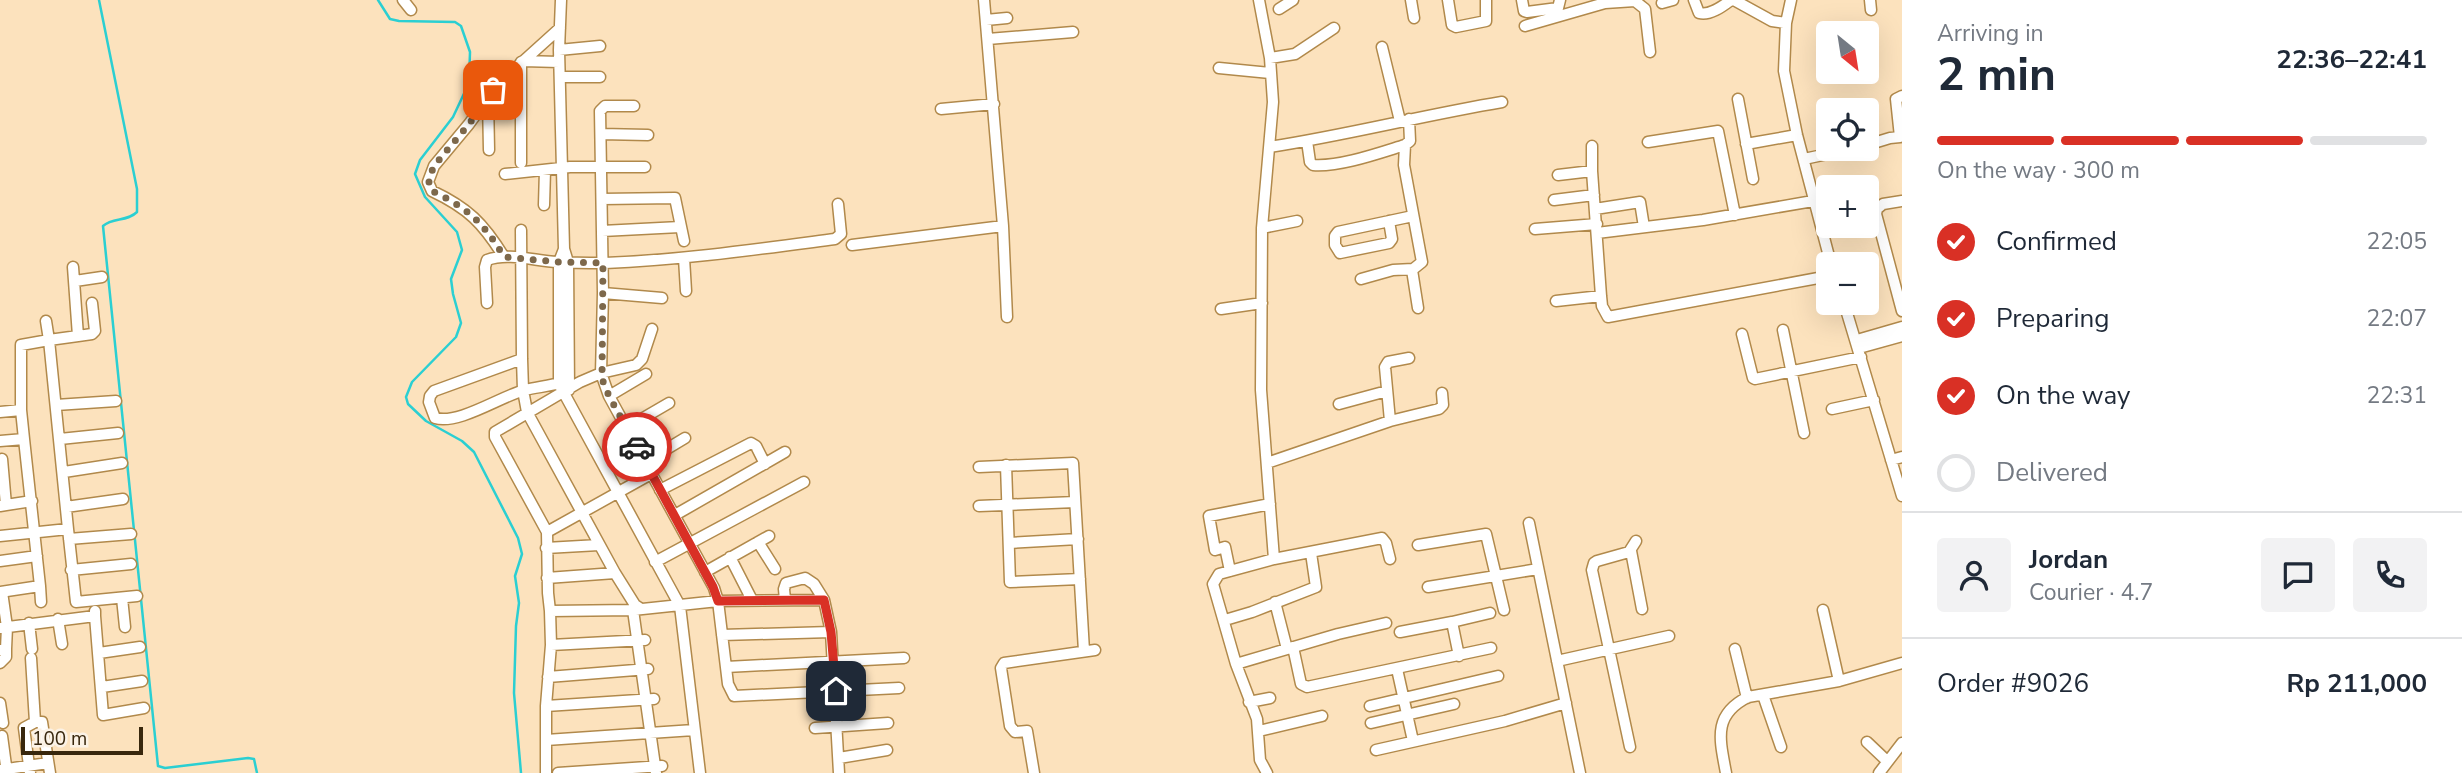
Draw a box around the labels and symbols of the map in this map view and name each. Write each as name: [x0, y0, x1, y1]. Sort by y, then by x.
north arrow: [1816, 21, 1880, 84]
pin: [463, 60, 523, 120]
courier: [602, 412, 672, 482]
pin: [806, 661, 866, 721]
scale bar: [21, 724, 144, 756]

